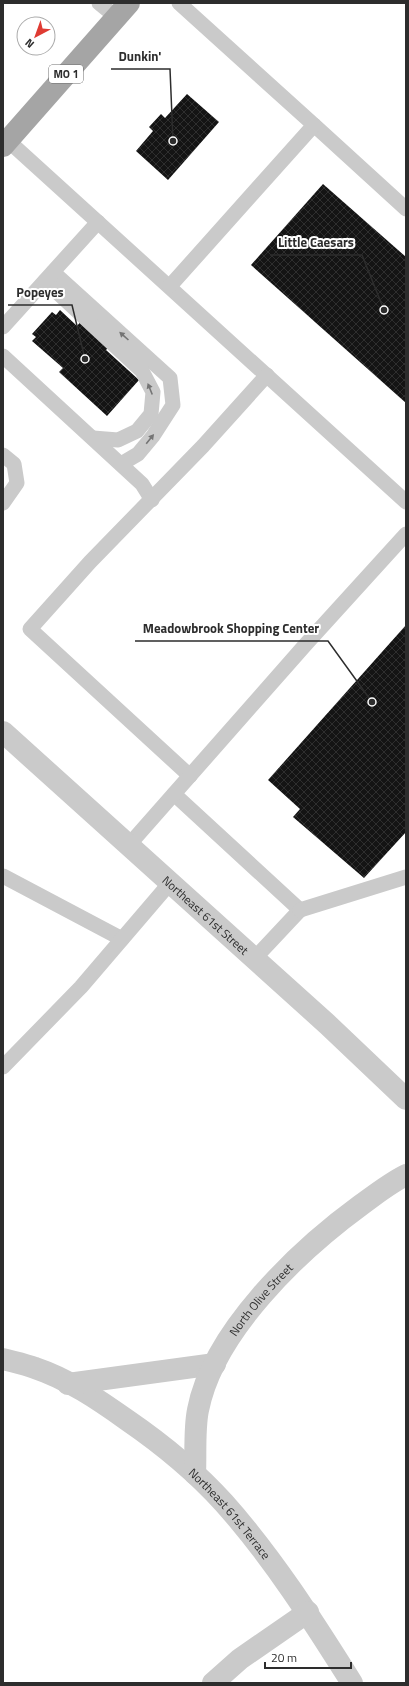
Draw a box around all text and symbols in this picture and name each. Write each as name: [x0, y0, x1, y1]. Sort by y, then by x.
north arrow: [16, 16, 56, 56]
text: N: [21, 35, 38, 52]
callout: Dunkin': [111, 44, 170, 69]
text: Dunkin': [119, 46, 161, 66]
road number: MO 1: [49, 65, 83, 83]
callout: Little Caesars: [270, 230, 362, 255]
text: Little Caesars: [278, 232, 354, 252]
callout: Popeyes: [8, 280, 72, 305]
text: Popeyes: [16, 282, 64, 302]
one-way arrow: [119, 332, 130, 341]
one-way arrow: [147, 382, 153, 394]
one-way arrow: [146, 433, 155, 444]
callout: Meadowbrook Shopping Center: [135, 616, 328, 641]
text: Meadowbrook Shopping Center: [143, 618, 319, 638]
street label: Northeast 61st Street: [158, 871, 254, 959]
street label: North Olive Street: [224, 1258, 297, 1340]
street label: Northeast 61st Terrace: [185, 1463, 276, 1563]
scale bar: [265, 1644, 351, 1670]
text: 20 m: [271, 1648, 297, 1667]

